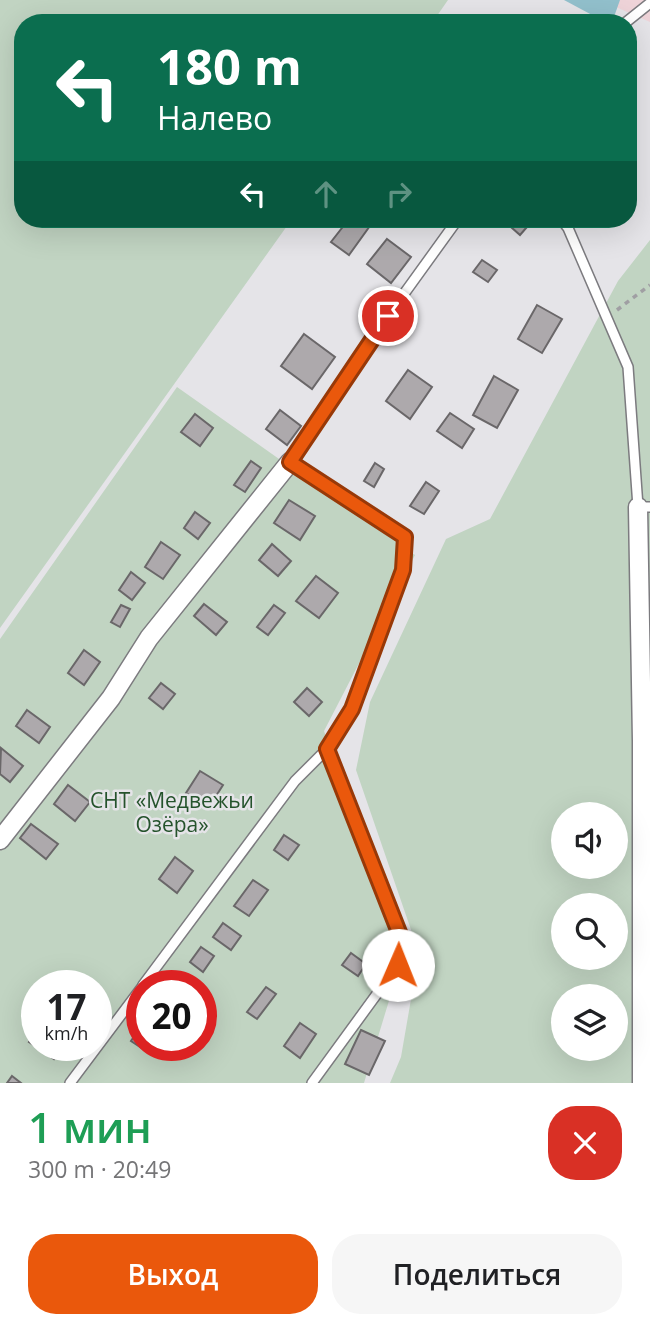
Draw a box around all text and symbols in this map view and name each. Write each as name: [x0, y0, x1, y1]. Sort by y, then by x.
text: 180 m: [157, 33, 302, 99]
icon: left: [42, 42, 133, 133]
text: Налево: [157, 96, 272, 139]
icon: left: [234, 175, 272, 213]
icon: ahead: [307, 175, 345, 213]
icon: right: [380, 175, 418, 213]
pin: [358, 286, 418, 346]
icon: arrive: [369, 297, 407, 335]
park label: СНТ «Медвежьи Озёра»: [90, 786, 254, 838]
map controls: [551, 802, 628, 1061]
button: sound: [551, 802, 628, 879]
button: search: [551, 893, 628, 970]
position arrow: [361, 928, 435, 1002]
speed limit sign: 20: [126, 970, 217, 1061]
text: 17: [46, 983, 87, 1030]
button: layers: [551, 984, 628, 1061]
text: km/h: [45, 1021, 88, 1045]
text: 1 мин: [28, 1098, 152, 1155]
button: close: [548, 1106, 622, 1180]
text: 300 m · 20:49: [28, 1153, 171, 1185]
button: Выход: [28, 1234, 318, 1314]
button: Поделиться: [332, 1234, 622, 1314]

